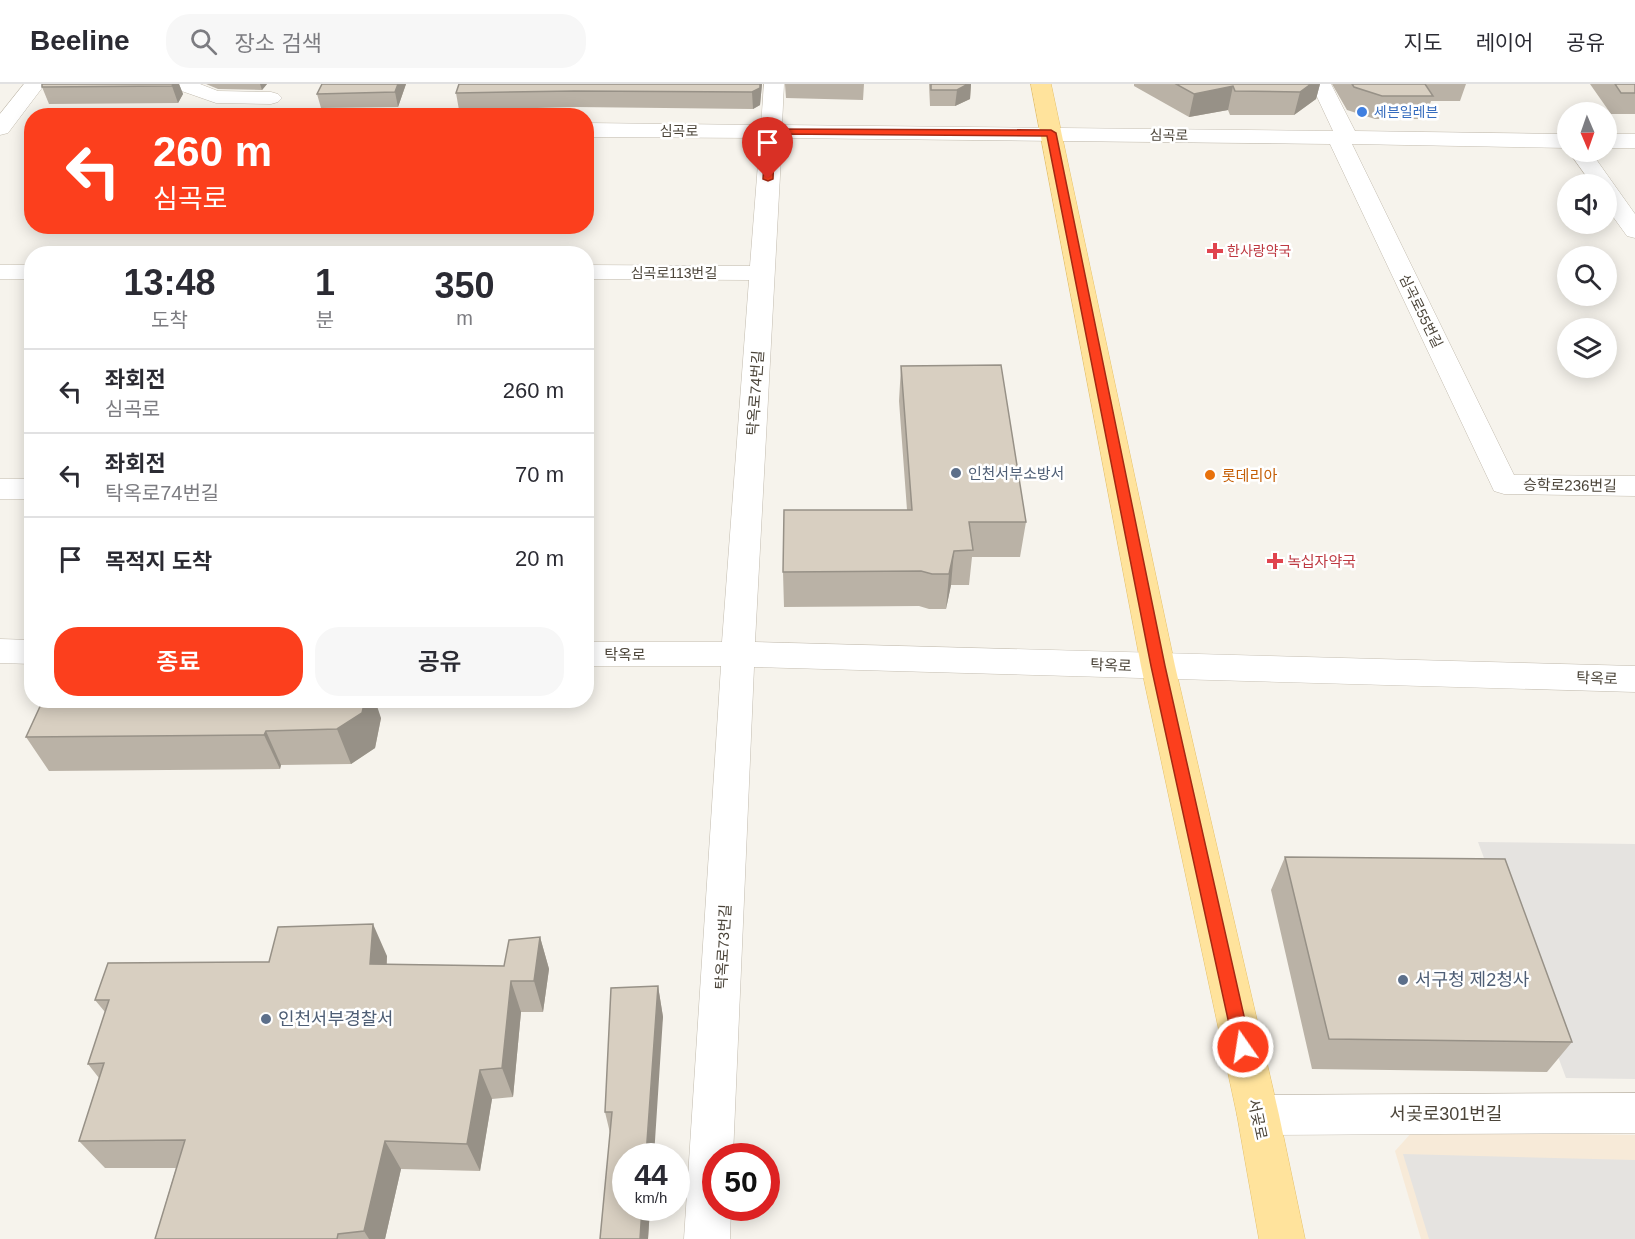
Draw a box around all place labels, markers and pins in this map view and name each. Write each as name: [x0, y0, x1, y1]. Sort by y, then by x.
place label: 세븐일레븐: [1374, 104, 1439, 120]
marker: 세븐일레븐: [1355, 105, 1369, 119]
pin: [742, 117, 793, 179]
place label: 한사랑약국: [1227, 243, 1292, 259]
marker: 한사랑약국: [1208, 244, 1222, 258]
place label: 인천서부소방서: [968, 465, 1065, 482]
marker: 인천서부소방서: [949, 466, 963, 480]
place label: 롯데리아: [1222, 467, 1277, 484]
marker: 롯데리아: [1203, 468, 1217, 482]
place label: 녹십자약국: [1287, 553, 1356, 570]
marker: 녹십자약국: [1268, 554, 1282, 568]
place label: 서구청 제2청사: [1415, 970, 1530, 990]
marker: 서구청 제2청사: [1396, 973, 1410, 987]
place label: 인천서부경찰서: [278, 1009, 394, 1029]
marker: 인천서부경찰서: [259, 1012, 273, 1026]

